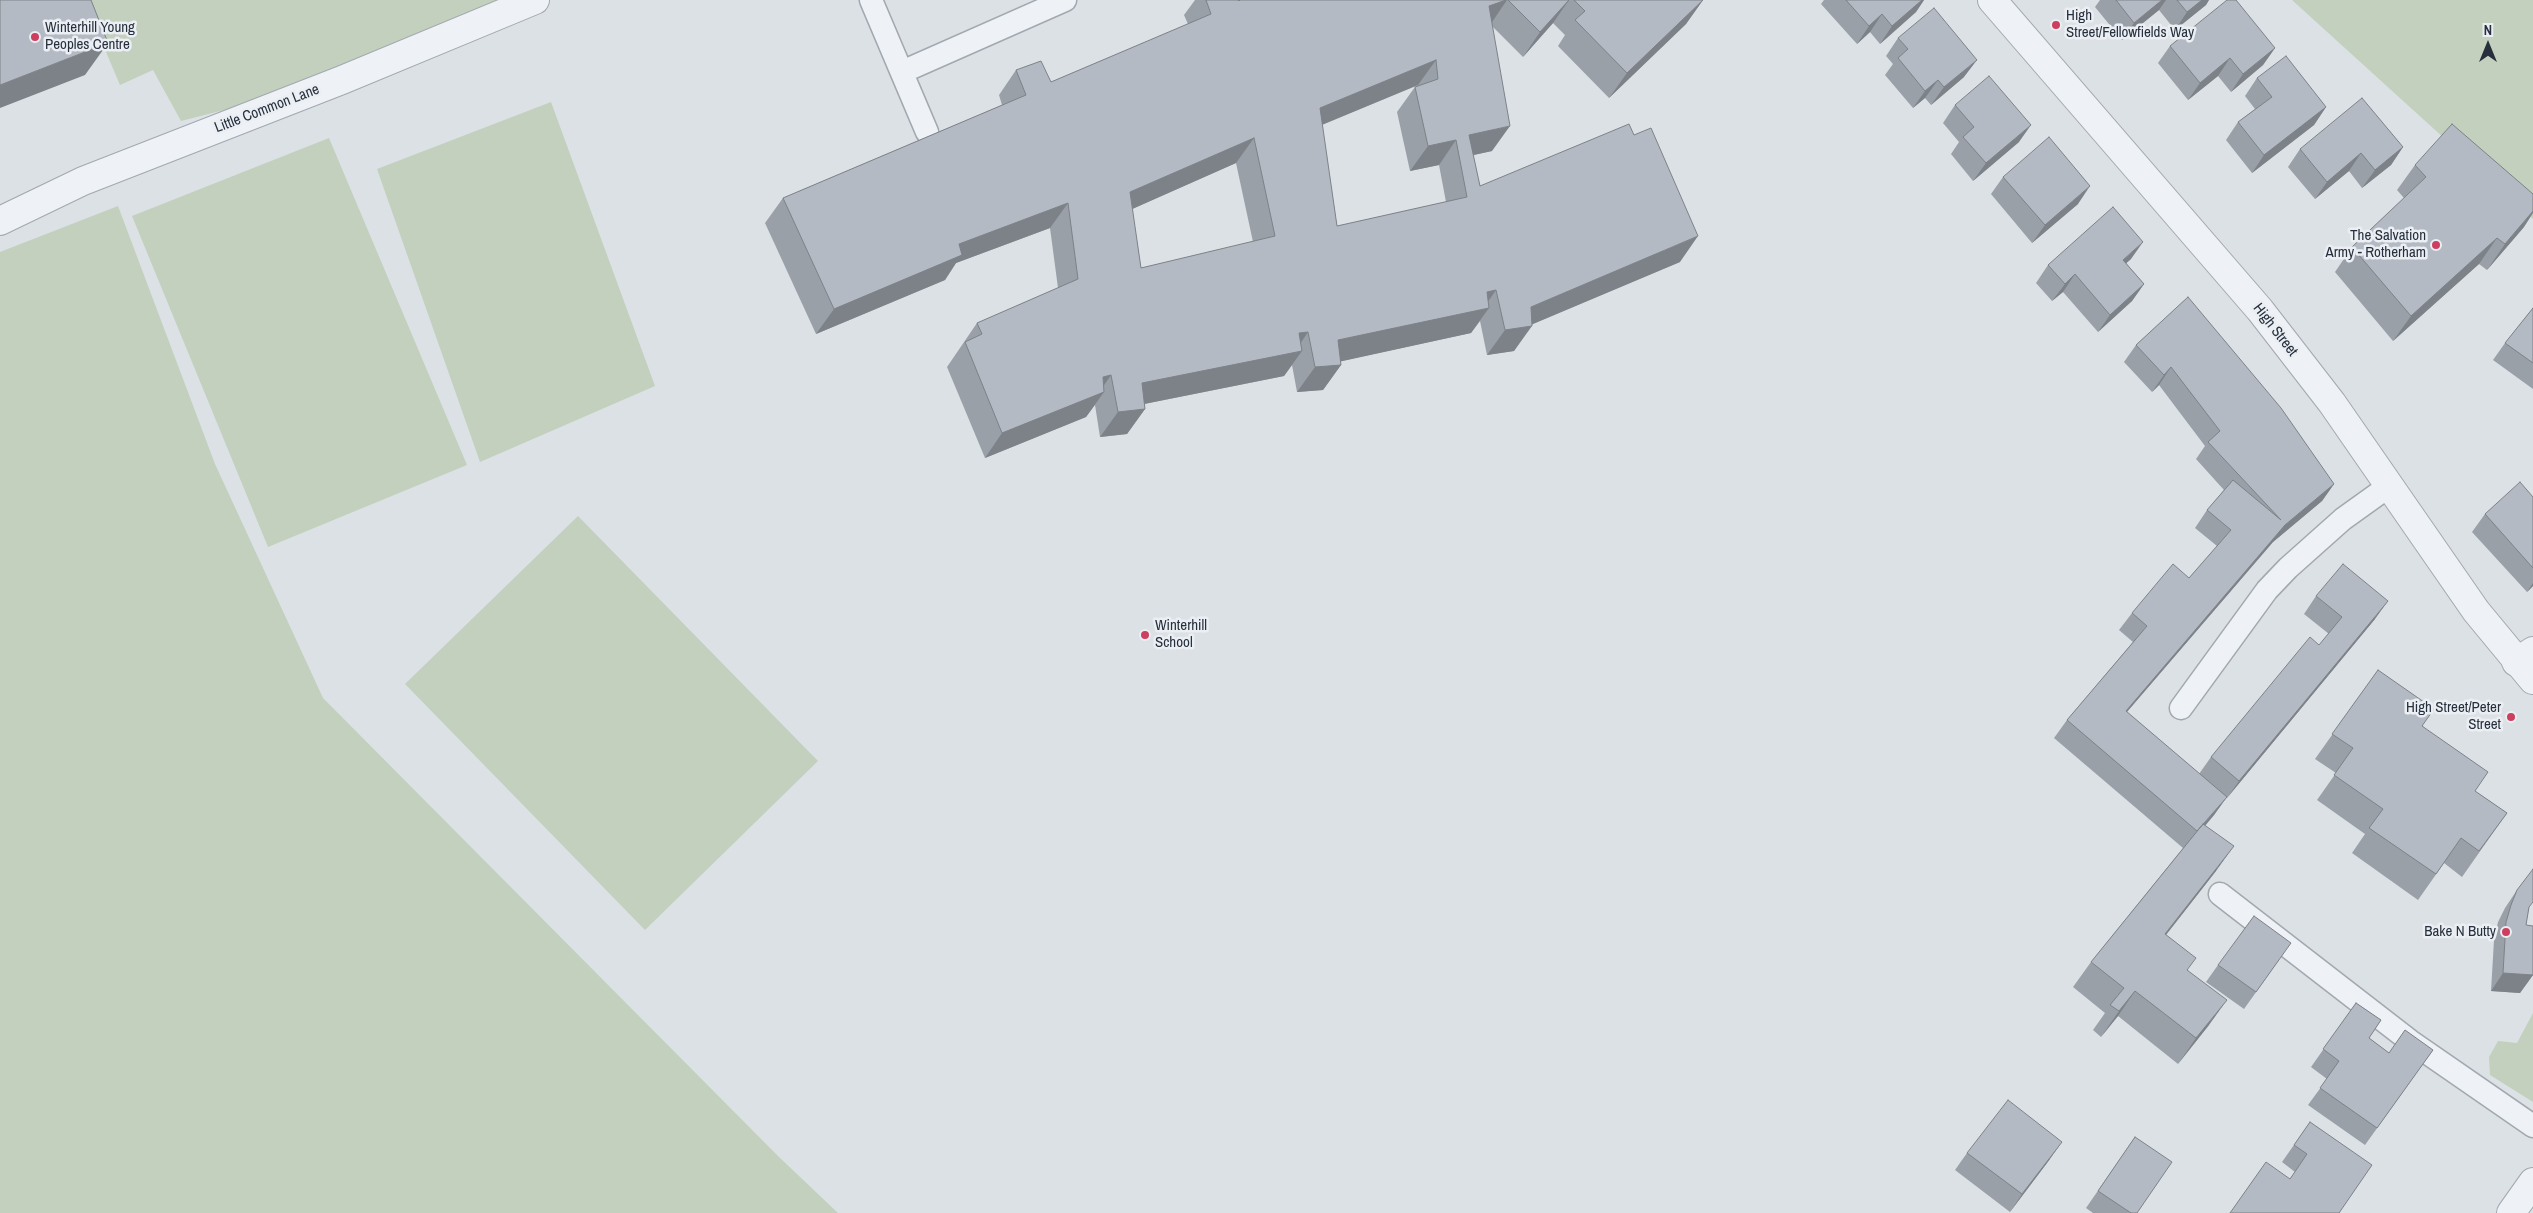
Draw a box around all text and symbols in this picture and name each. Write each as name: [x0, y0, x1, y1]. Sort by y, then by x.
place label: High Street/Fellowfields Way: [2066, 7, 2194, 42]
place label: Winterhill Young Peoples Centre: [45, 19, 135, 54]
marker: High Street/Fellowfields Way: [2050, 19, 2062, 31]
north arrow: [2463, 20, 2513, 70]
text: N: [2484, 21, 2492, 39]
marker: Winterhill Young Peoples Centre: [29, 31, 41, 43]
street label: Little Common Lane: [212, 81, 322, 137]
place label: The Salvation Army - Rotherham: [2326, 227, 2426, 262]
marker: The Salvation Army - Rotherham: [2430, 239, 2442, 251]
street label: High Street: [2249, 300, 2301, 360]
place label: Winterhill School: [1155, 617, 1207, 652]
marker: Winterhill School: [1139, 629, 1151, 641]
place label: High Street/Peter Street: [2406, 699, 2501, 734]
marker: High Street/Peter Street: [2505, 711, 2517, 723]
place label: Bake N Butty: [2424, 923, 2496, 941]
marker: Bake N Butty: [2500, 926, 2512, 938]

